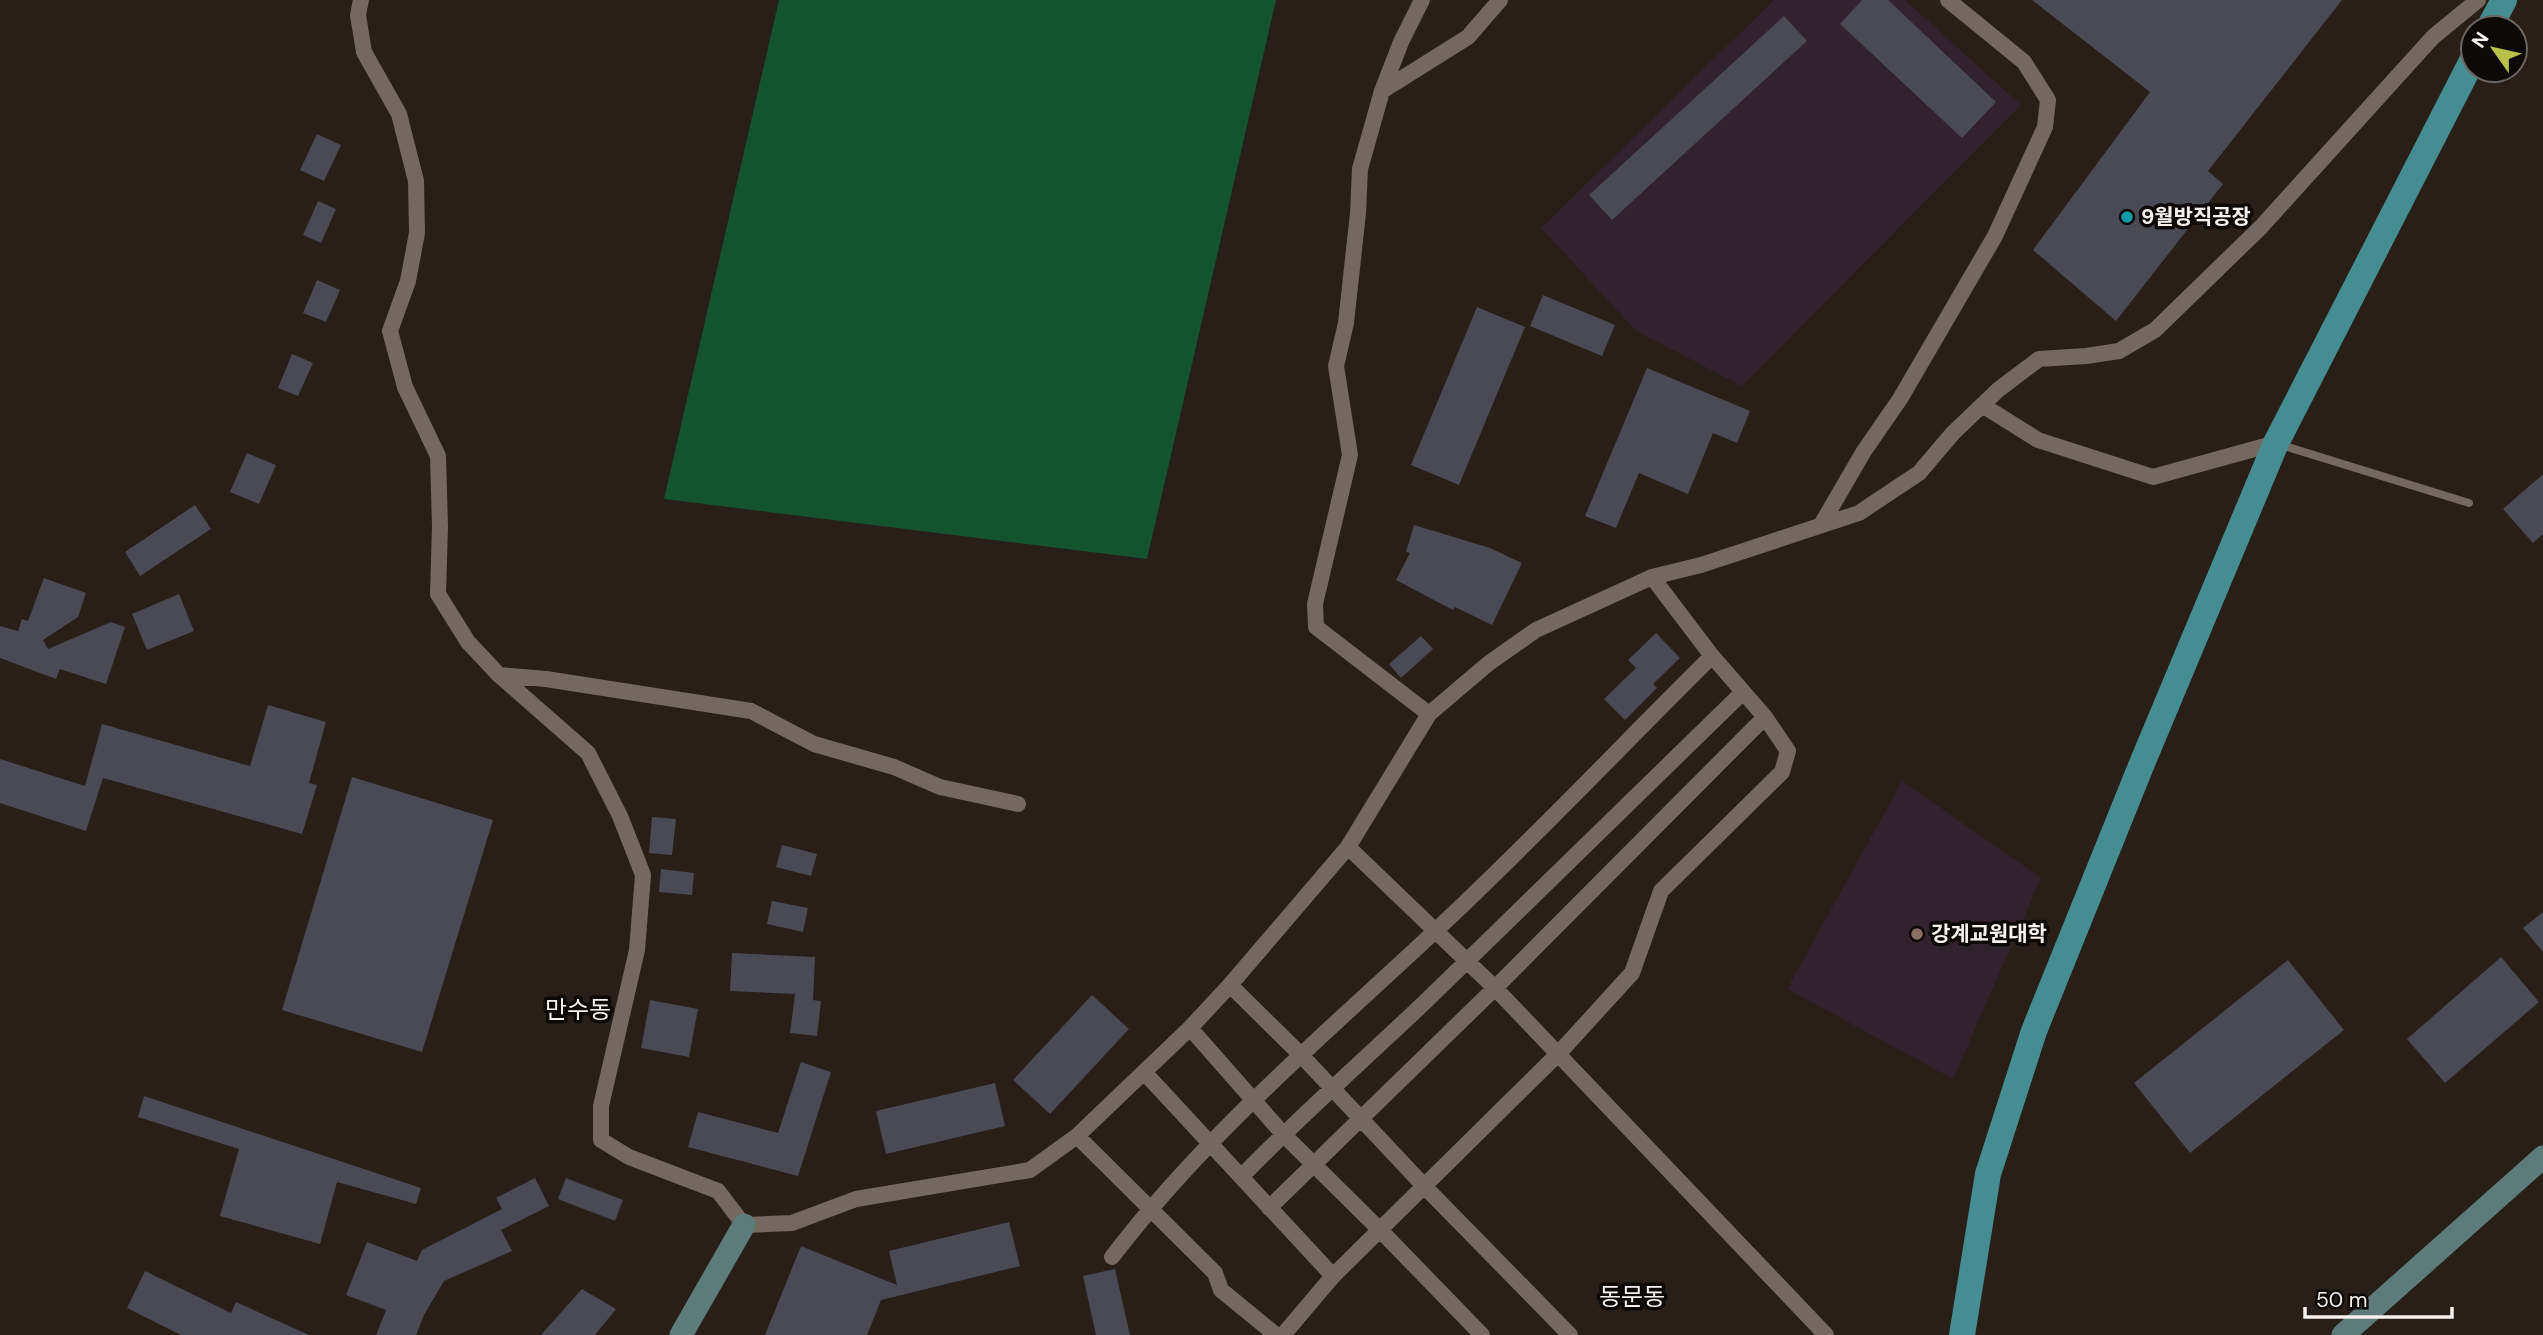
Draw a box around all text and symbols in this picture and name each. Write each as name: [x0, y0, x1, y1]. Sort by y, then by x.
north arrow: [2459, 14, 2529, 84]
text: N: [2466, 27, 2495, 53]
place label: 9월방직공장: [2141, 203, 2251, 231]
marker: 9월방직공장: [2119, 209, 2135, 225]
place label: 강계교원대학: [1931, 920, 2047, 948]
marker: 강계교원대학: [1909, 926, 1925, 942]
district label: 만수동: [545, 994, 611, 1025]
scale bar: [2305, 1276, 2452, 1320]
district label: 동문동: [1599, 1281, 1665, 1312]
text: 50 m: [2316, 1286, 2367, 1314]

